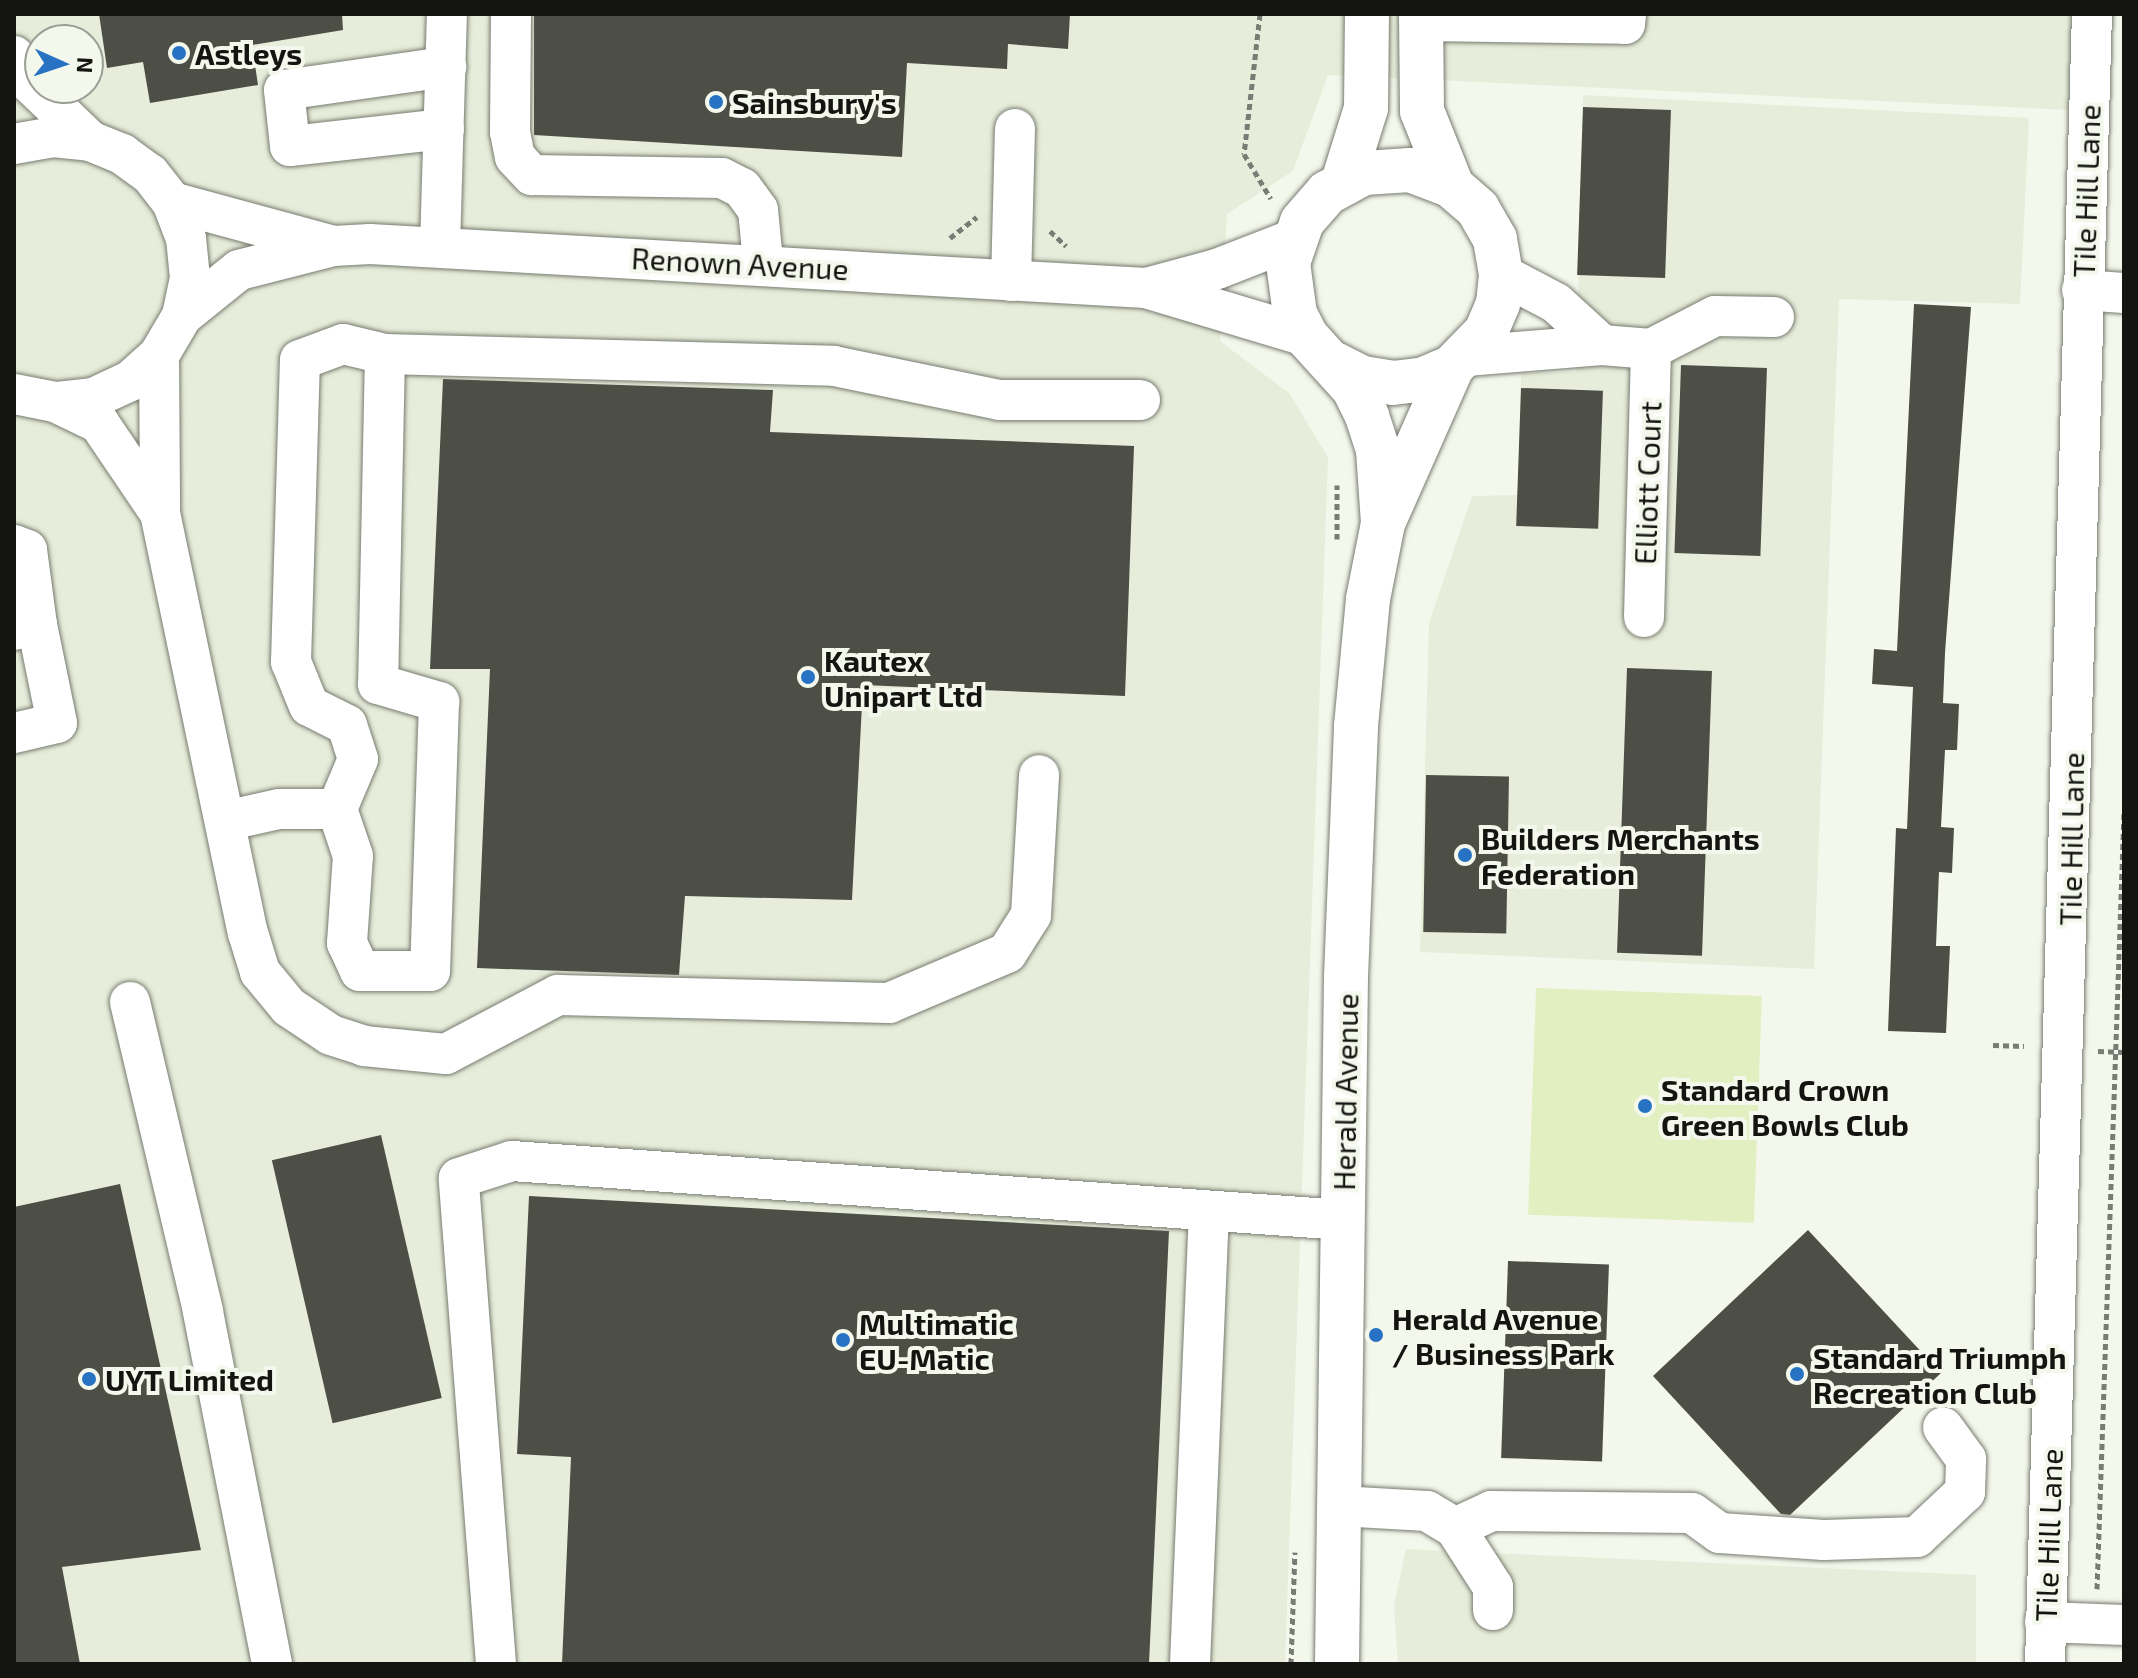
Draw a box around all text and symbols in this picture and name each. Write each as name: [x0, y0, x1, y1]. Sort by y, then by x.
north arrow: [24, 24, 104, 104]
place label: Astleys: [195, 35, 302, 71]
marker: Astleys: [170, 44, 188, 62]
text: N: [73, 57, 99, 74]
place label: Sainsbury's: [732, 84, 897, 120]
marker: Sainsbury's: [707, 93, 725, 111]
street label: Tile Hill Lane: [2065, 103, 2107, 279]
street label: Renown Avenue: [630, 239, 850, 287]
street label: Elliott Court: [1626, 401, 1668, 565]
place label: Kautex Unipart Ltd: [824, 642, 983, 712]
marker: Kautex Unipart Ltd: [799, 668, 817, 686]
street label: Tile Hill Lane: [2051, 752, 2091, 926]
place label: Builders Merchants Federation: [1481, 820, 1760, 890]
marker: Builders Merchants Federation: [1456, 846, 1474, 864]
street label: Herald Avenue: [1325, 993, 1365, 1191]
place label: Standard Crown Green Bowls Club: [1661, 1071, 1909, 1142]
marker: Standard Crown Green Bowls Club: [1636, 1097, 1654, 1115]
place label: Herald Avenue / Business Park: [1392, 1300, 1615, 1370]
place label: Multimatic EU-Matic: [859, 1305, 1014, 1376]
marker: Herald Avenue / Business Park: [1367, 1326, 1385, 1344]
marker: Multimatic EU-Matic: [834, 1331, 852, 1349]
place label: Standard Triumph Recreation Club: [1813, 1339, 2067, 1410]
place label: UYT Limited: [105, 1361, 275, 1397]
marker: Standard Triumph Recreation Club: [1788, 1365, 1806, 1383]
marker: UYT Limited: [80, 1370, 98, 1388]
street label: Tile Hill Lane: [2027, 1447, 2069, 1623]

